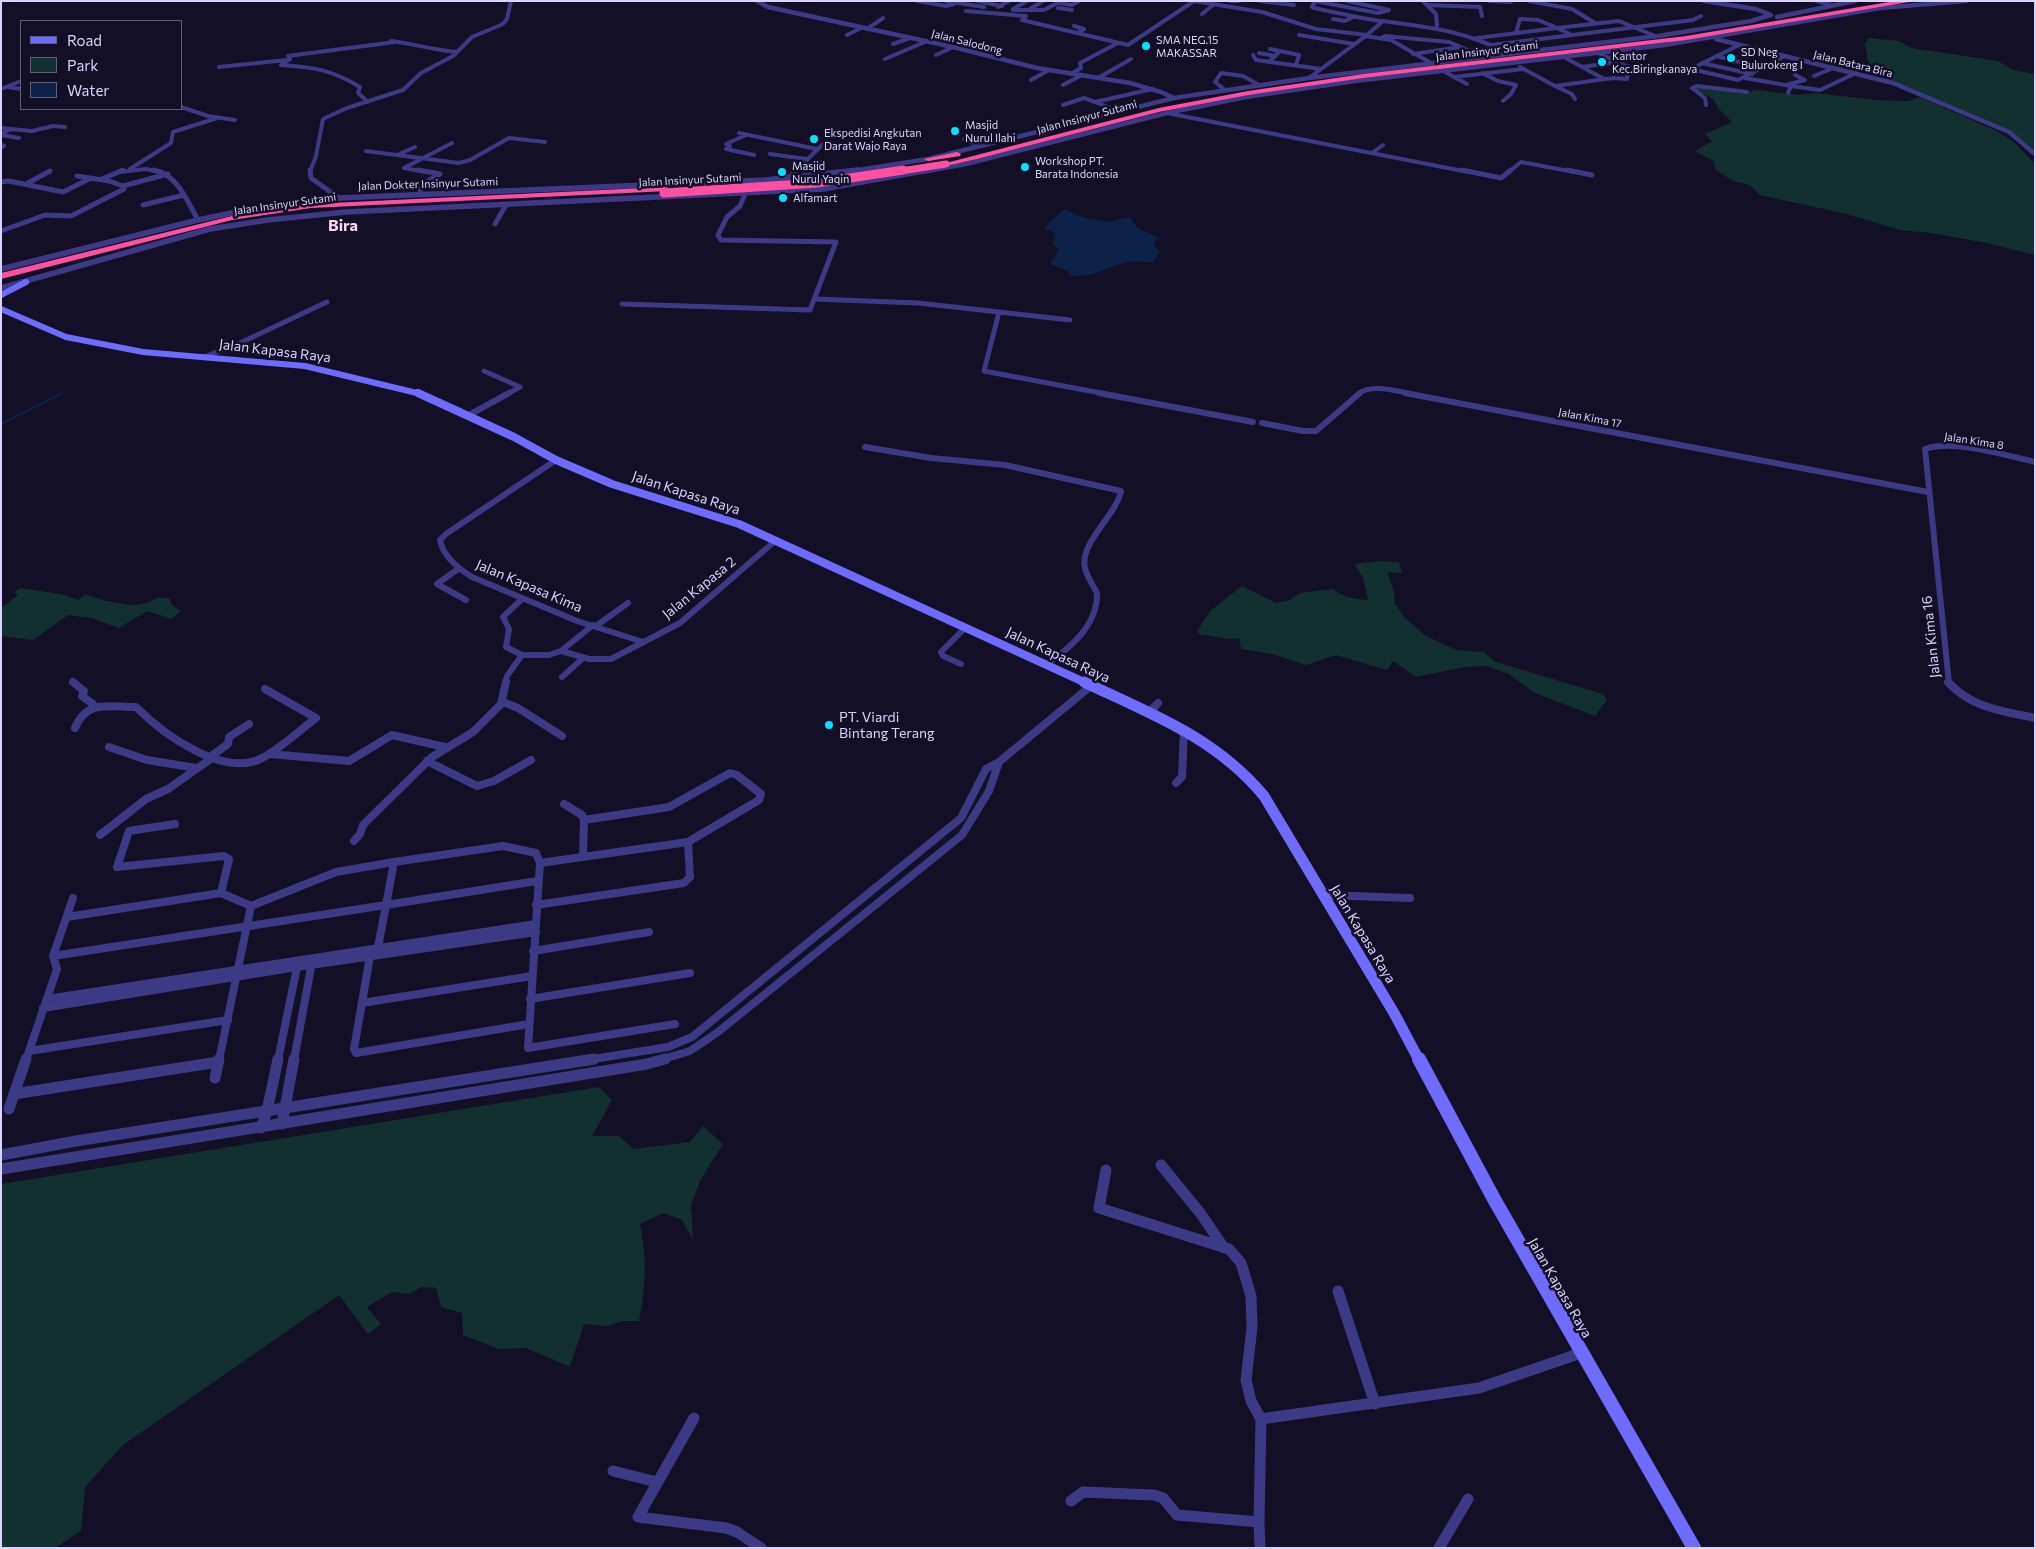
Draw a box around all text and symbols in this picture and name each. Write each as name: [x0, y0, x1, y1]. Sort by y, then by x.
legend: [20, 20, 182, 110]
street label: Jalan Salodong: [930, 27, 1004, 57]
text: Road: [67, 31, 102, 49]
place label: SMA NEG.15 MAKASSAR: [1156, 33, 1218, 59]
street label: Jalan Insinyur Sutami: [1435, 38, 1539, 64]
marker: SMA NEG.15 MAKASSAR: [1140, 40, 1152, 52]
place label: SD Neg Bulurokeng I: [1741, 45, 1803, 71]
street label: Jalan Batara Bira: [1812, 48, 1894, 80]
place label: Kantor Kec.Biringkanaya: [1612, 49, 1697, 75]
marker: SD Neg Bulurokeng I: [1725, 52, 1737, 64]
text: Park: [67, 56, 98, 74]
marker: Kantor Kec.Biringkanaya: [1596, 56, 1608, 68]
text: Water: [67, 81, 109, 99]
street label: Jalan Insinyur Sutami: [1036, 97, 1138, 137]
place label: Masjid Nurul Ilahi: [965, 118, 1016, 144]
marker: Masjid Nurul Ilahi: [949, 125, 961, 137]
place label: Ekspedisi Angkutan Darat Wajo Raya: [824, 126, 921, 152]
marker: Ekspedisi Angkutan Darat Wajo Raya: [808, 133, 820, 145]
place label: Workshop PT. Barata Indonesia: [1035, 154, 1118, 180]
place label: Masjid Nurul Yaqin: [792, 159, 849, 185]
marker: Workshop PT. Barata Indonesia: [1019, 161, 1031, 173]
marker: Masjid Nurul Yaqin: [776, 166, 788, 178]
street label: Jalan Insinyur Sutami: [638, 171, 742, 189]
street label: Jalan Dokter Insinyur Sutami: [358, 175, 498, 193]
street label: Jalan Insinyur Sutami: [233, 190, 337, 218]
place label: Alfamart: [793, 191, 838, 205]
marker: Alfamart: [777, 192, 789, 204]
district label: Bira: [328, 216, 358, 236]
street label: Jalan Kapasa Raya: [218, 336, 332, 366]
street label: Jalan Kima 17: [1557, 405, 1623, 431]
street label: Jalan Kima 8: [1943, 430, 2005, 452]
street label: Jalan Kapasa Raya: [630, 468, 742, 518]
street label: Jalan Kapasa 2: [659, 553, 739, 623]
street label: Jalan Kapasa Kima: [473, 556, 585, 616]
street label: Jalan Kima 16: [1918, 595, 1944, 679]
street label: Jalan Kapasa Raya: [1003, 624, 1113, 686]
place label: PT. Viardi Bintang Terang: [839, 709, 935, 742]
marker: PT. Viardi Bintang Terang: [823, 719, 835, 731]
street label: Jalan Kapasa Raya: [1327, 881, 1399, 987]
street label: Jalan Kapasa Raya: [1525, 1235, 1595, 1341]

